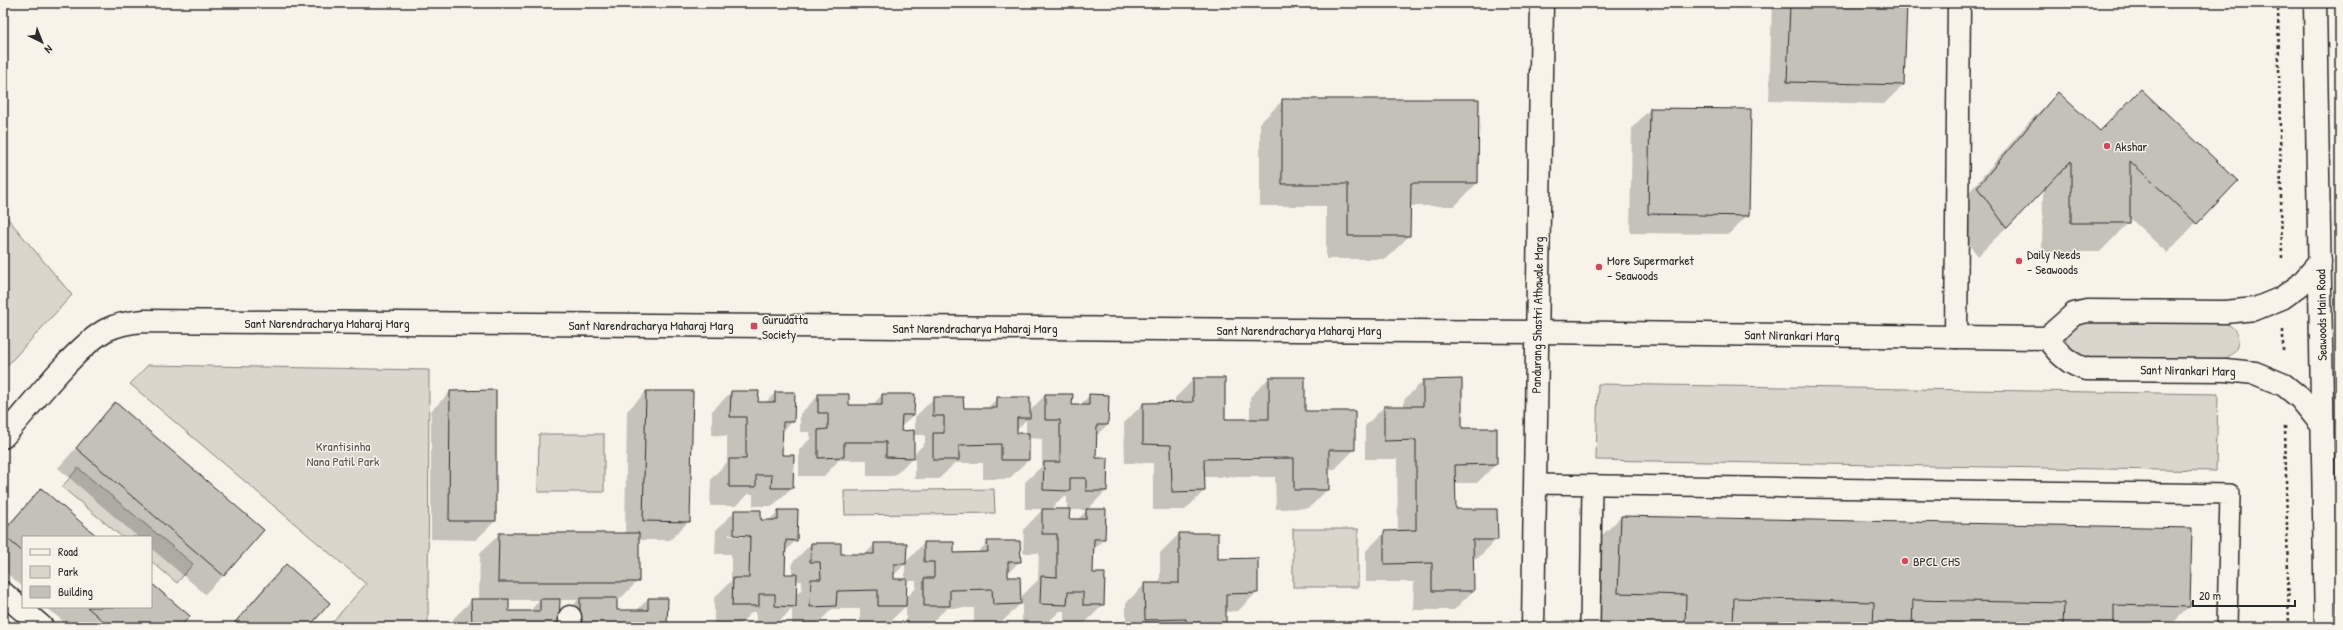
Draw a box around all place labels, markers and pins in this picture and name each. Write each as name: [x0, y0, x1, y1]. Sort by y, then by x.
place label: Akshar: [2115, 137, 2147, 155]
marker: Akshar: [2102, 141, 2112, 151]
place label: Daily Needs - Seawoods: [2027, 245, 2080, 278]
place label: More Supermarket - Seawoods: [1607, 251, 1695, 284]
marker: Daily Needs - Seawoods: [2014, 256, 2024, 266]
marker: More Supermarket - Seawoods: [1594, 262, 1604, 272]
place label: Gurudatta Society: [762, 310, 808, 343]
marker: Gurudatta Society: [749, 321, 759, 331]
place label: BPCL CHS: [1913, 552, 1960, 570]
marker: BPCL CHS: [1900, 556, 1910, 566]

